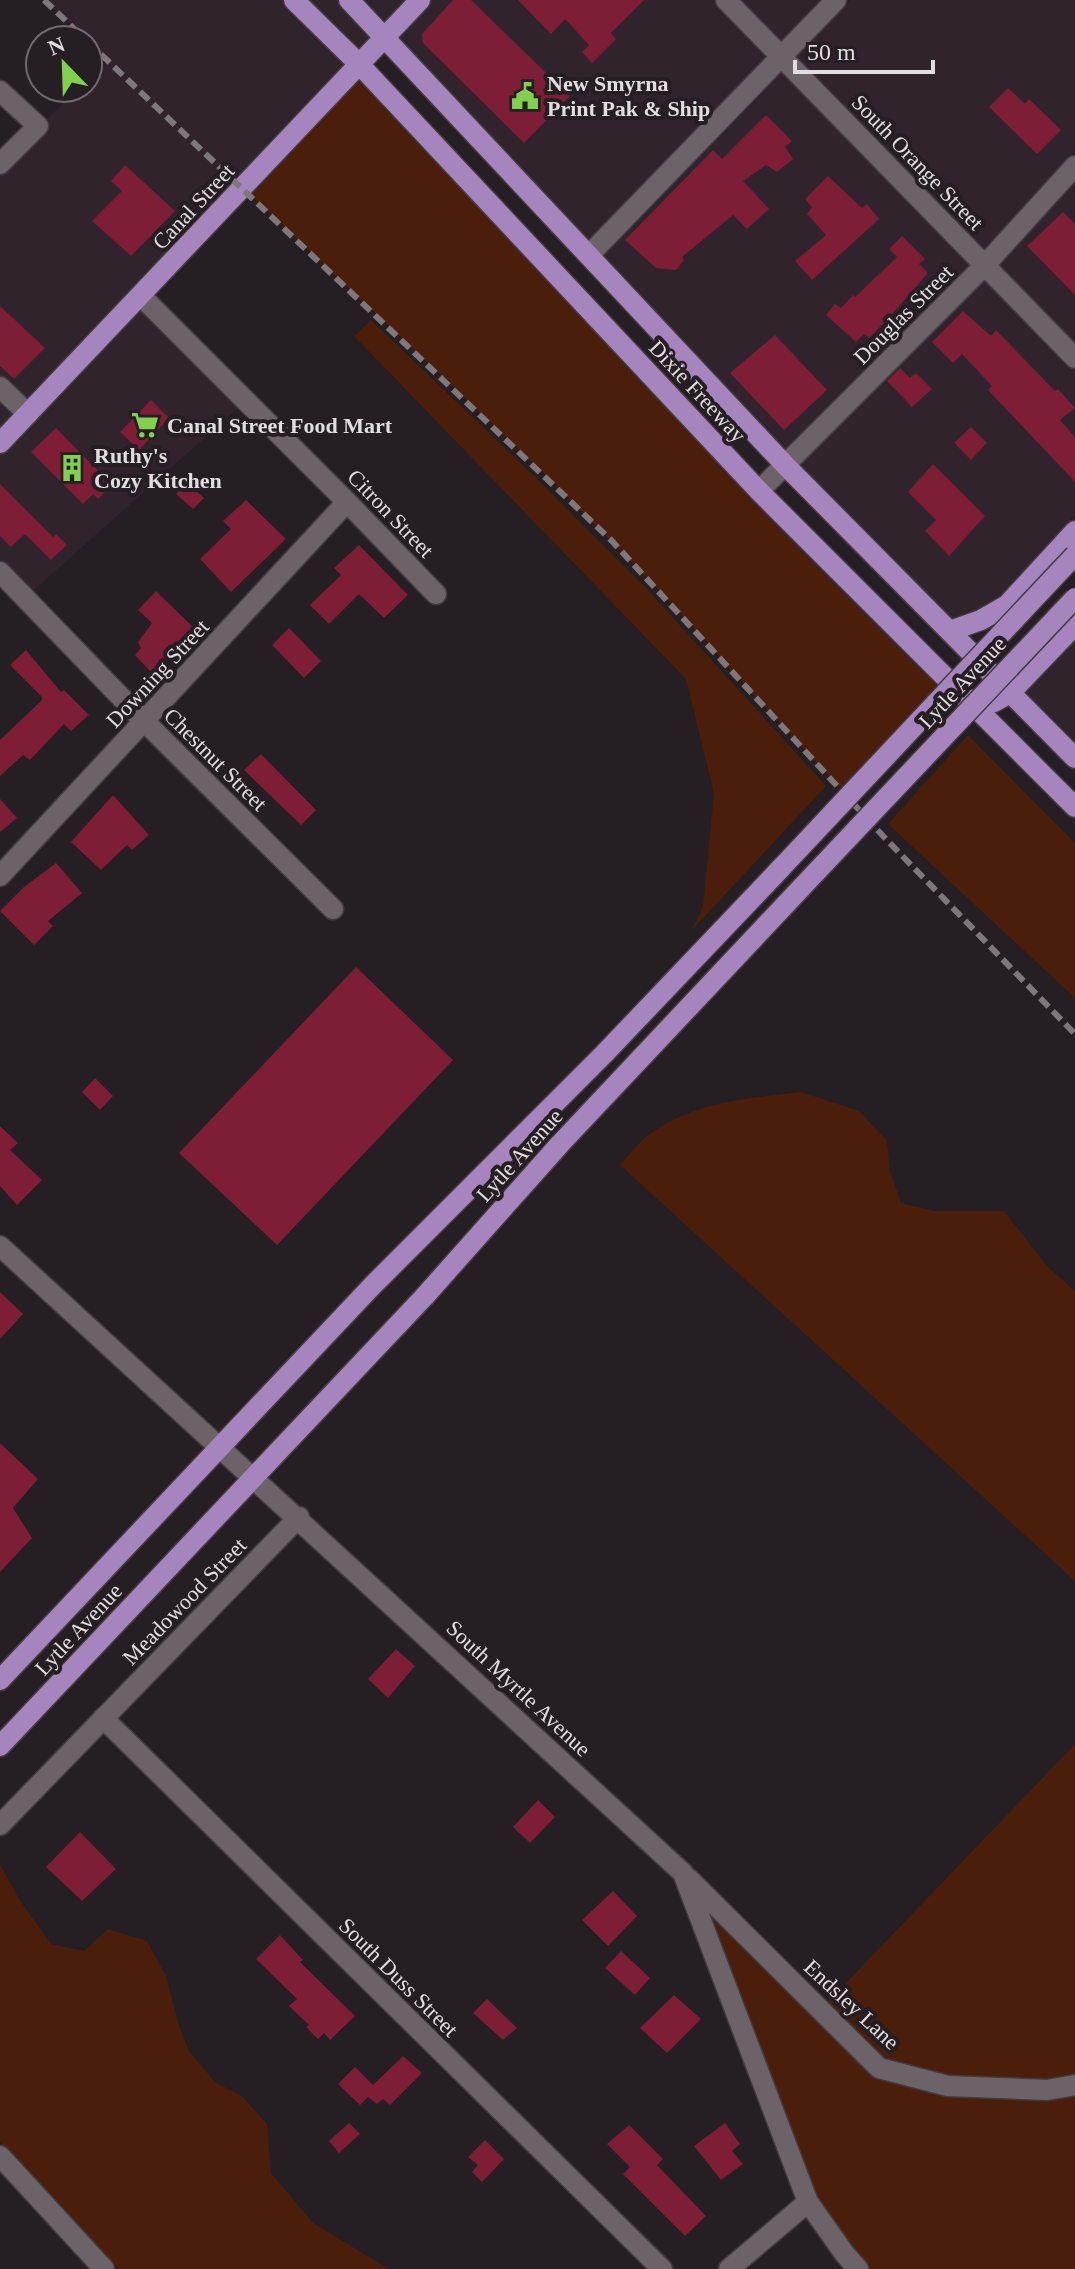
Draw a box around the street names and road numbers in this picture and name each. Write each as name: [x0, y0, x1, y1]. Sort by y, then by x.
street label: South Orange Street: [847, 89, 989, 235]
street label: Canal Street: [147, 158, 239, 254]
street label: Douglas Street: [848, 259, 958, 369]
street label: Dixie Freeway: [644, 335, 751, 447]
street label: Citron Street: [342, 464, 439, 563]
street label: Downing Street: [101, 614, 214, 733]
street label: Lytle Avenue: [914, 631, 1011, 733]
street label: Chestnut Street: [159, 703, 272, 816]
street label: Lytle Avenue: [471, 1104, 568, 1207]
street label: Meadowood Street: [117, 1533, 251, 1670]
street label: Lytle Avenue: [30, 1578, 127, 1680]
street label: South Myrtle Avenue: [441, 1615, 596, 1762]
street label: South Duss Street: [334, 1913, 463, 2042]
street label: Endsley Lane: [799, 1954, 904, 2055]

